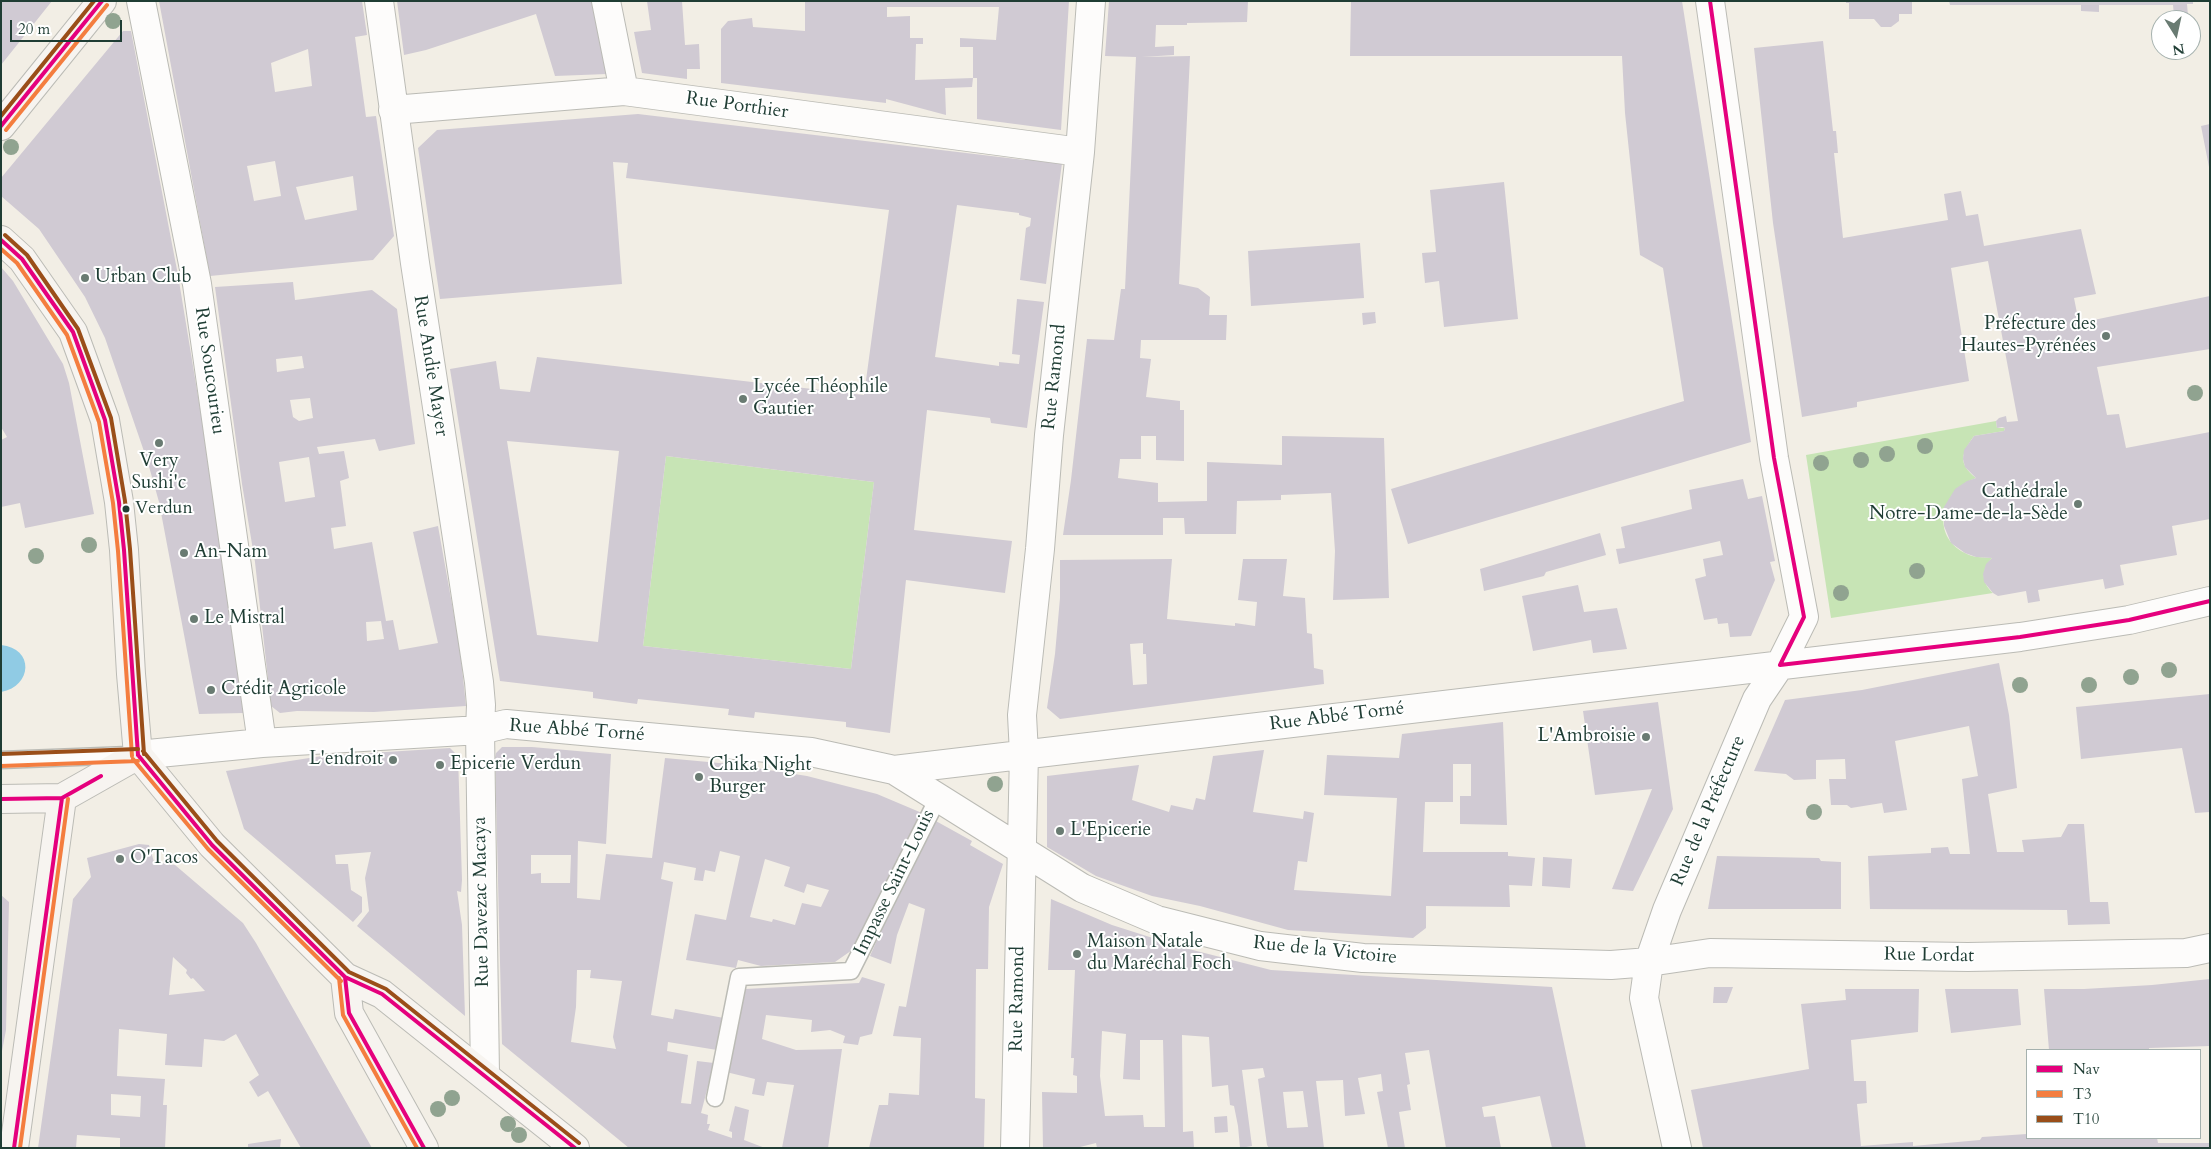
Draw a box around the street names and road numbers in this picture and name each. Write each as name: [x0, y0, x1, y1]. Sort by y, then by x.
street label: Rue Porthier: [684, 88, 790, 124]
street label: Rue Andie Mayer: [408, 294, 452, 438]
street label: Rue Soucourieu: [189, 306, 229, 436]
street label: Rue Ramond: [1038, 323, 1072, 431]
street label: Rue Abbé Torné: [1268, 697, 1406, 737]
street label: Rue Abbé Torné: [509, 715, 645, 747]
street label: Rue de la Préfecture: [1667, 732, 1751, 890]
street label: Impasse Saint-Louis: [850, 806, 940, 960]
street label: Rue Davezac Macaya: [469, 816, 495, 988]
street label: Rue de la Victoire: [1252, 932, 1398, 970]
street label: Rue Lordat: [1884, 944, 1974, 968]
street label: Rue Ramond: [1006, 946, 1030, 1052]

